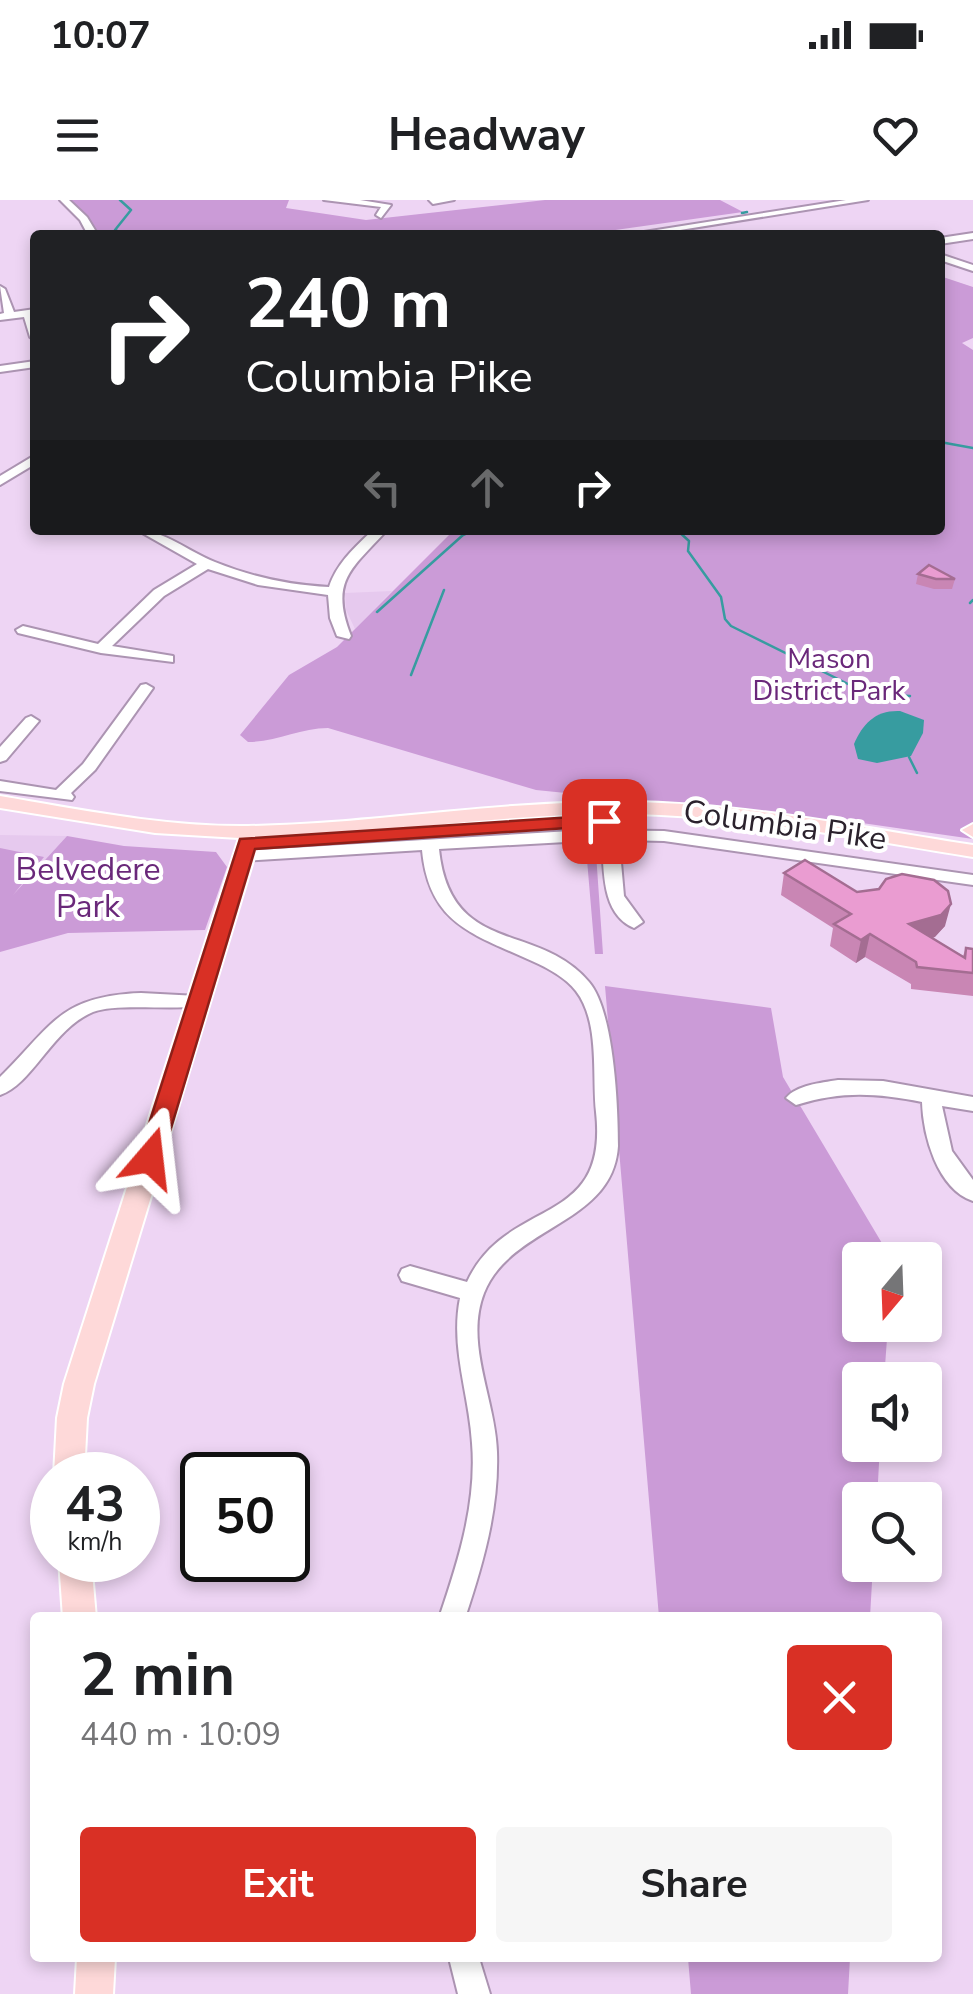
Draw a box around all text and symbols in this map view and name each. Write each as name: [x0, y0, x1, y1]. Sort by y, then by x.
text: 10:07: [50, 10, 151, 61]
text: Headway: [388, 105, 585, 166]
icon: menu: [50, 108, 105, 163]
icon: heart: [868, 108, 923, 163]
text: 240 m: [245, 256, 451, 352]
icon: right: [80, 270, 210, 400]
text: Columbia Pike: [245, 347, 533, 408]
icon: left: [355, 460, 410, 515]
icon: ahead: [460, 460, 515, 515]
icon: right: [565, 460, 620, 515]
park label: Mason District Park: [753, 640, 906, 710]
pin: [562, 779, 647, 864]
street label: Columbia Pike: [681, 789, 889, 861]
icon: arrive: [577, 794, 632, 849]
park label: Belvedere Park: [16, 848, 161, 928]
position arrow: [98, 1106, 202, 1210]
north arrow: [842, 1242, 942, 1342]
map controls: [842, 1242, 942, 1582]
button: sound: [842, 1362, 942, 1462]
speed limit sign: 50: [180, 1452, 310, 1582]
text: 43: [65, 1470, 125, 1539]
button: search: [842, 1482, 942, 1582]
text: km/h: [67, 1525, 123, 1559]
text: 2 min: [80, 1634, 235, 1716]
button: close: [787, 1645, 892, 1750]
text: 440 m · 10:09: [80, 1713, 281, 1756]
button: Exit: [80, 1827, 476, 1942]
button: Share: [496, 1827, 892, 1942]

